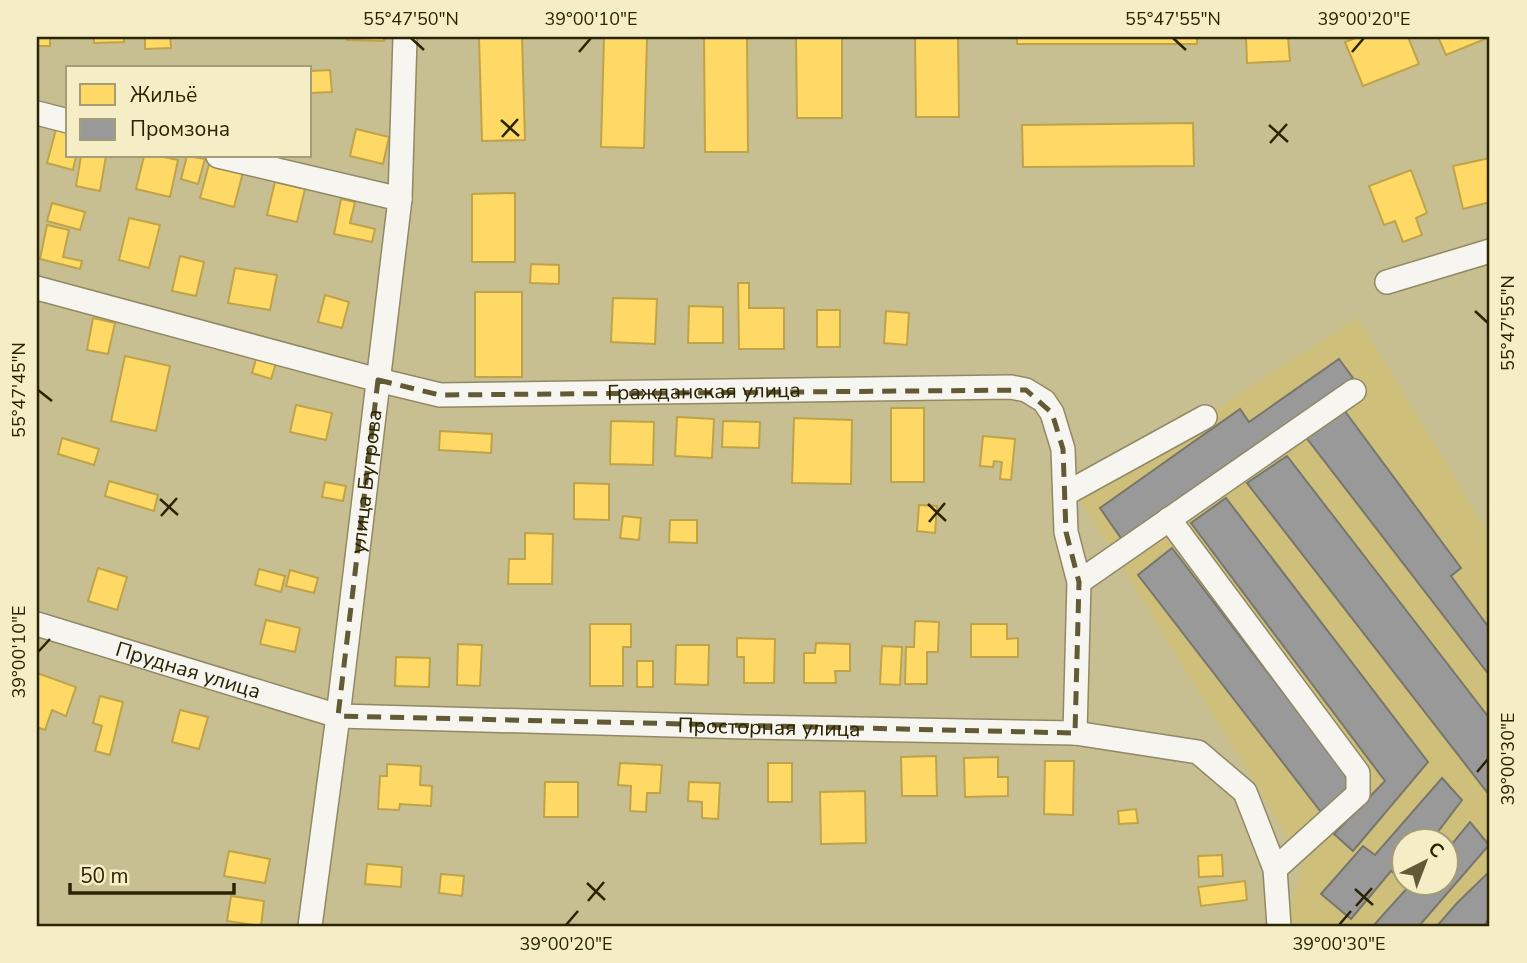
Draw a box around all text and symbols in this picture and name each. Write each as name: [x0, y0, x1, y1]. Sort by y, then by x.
text: 55°47'50"N: [363, 7, 459, 31]
text: 39°00'10"E: [545, 7, 638, 31]
text: 55°47'55"N: [1125, 7, 1221, 31]
text: 39°00'20"E: [1318, 7, 1411, 31]
legend: [66, 66, 312, 158]
text: Жильё: [130, 81, 197, 109]
text: Промзона: [130, 115, 230, 143]
text: 55°47'55"N: [1496, 275, 1520, 371]
text: 55°47'45"N: [7, 342, 31, 438]
street label: Гражданская улица: [607, 376, 801, 407]
street label: улица Бугрова: [344, 408, 389, 555]
text: 39°00'10"E: [7, 606, 31, 699]
street label: Прудная улица: [112, 635, 264, 706]
street label: Просторная улица: [677, 711, 861, 743]
text: 39°00'30"E: [1496, 713, 1520, 806]
north arrow: [1390, 827, 1460, 897]
text: С: [1422, 836, 1449, 864]
scale bar: [70, 851, 234, 895]
text: 50 m: [80, 862, 129, 890]
text: 39°00'20"E: [520, 932, 613, 956]
text: 39°00'30"E: [1293, 932, 1386, 956]

